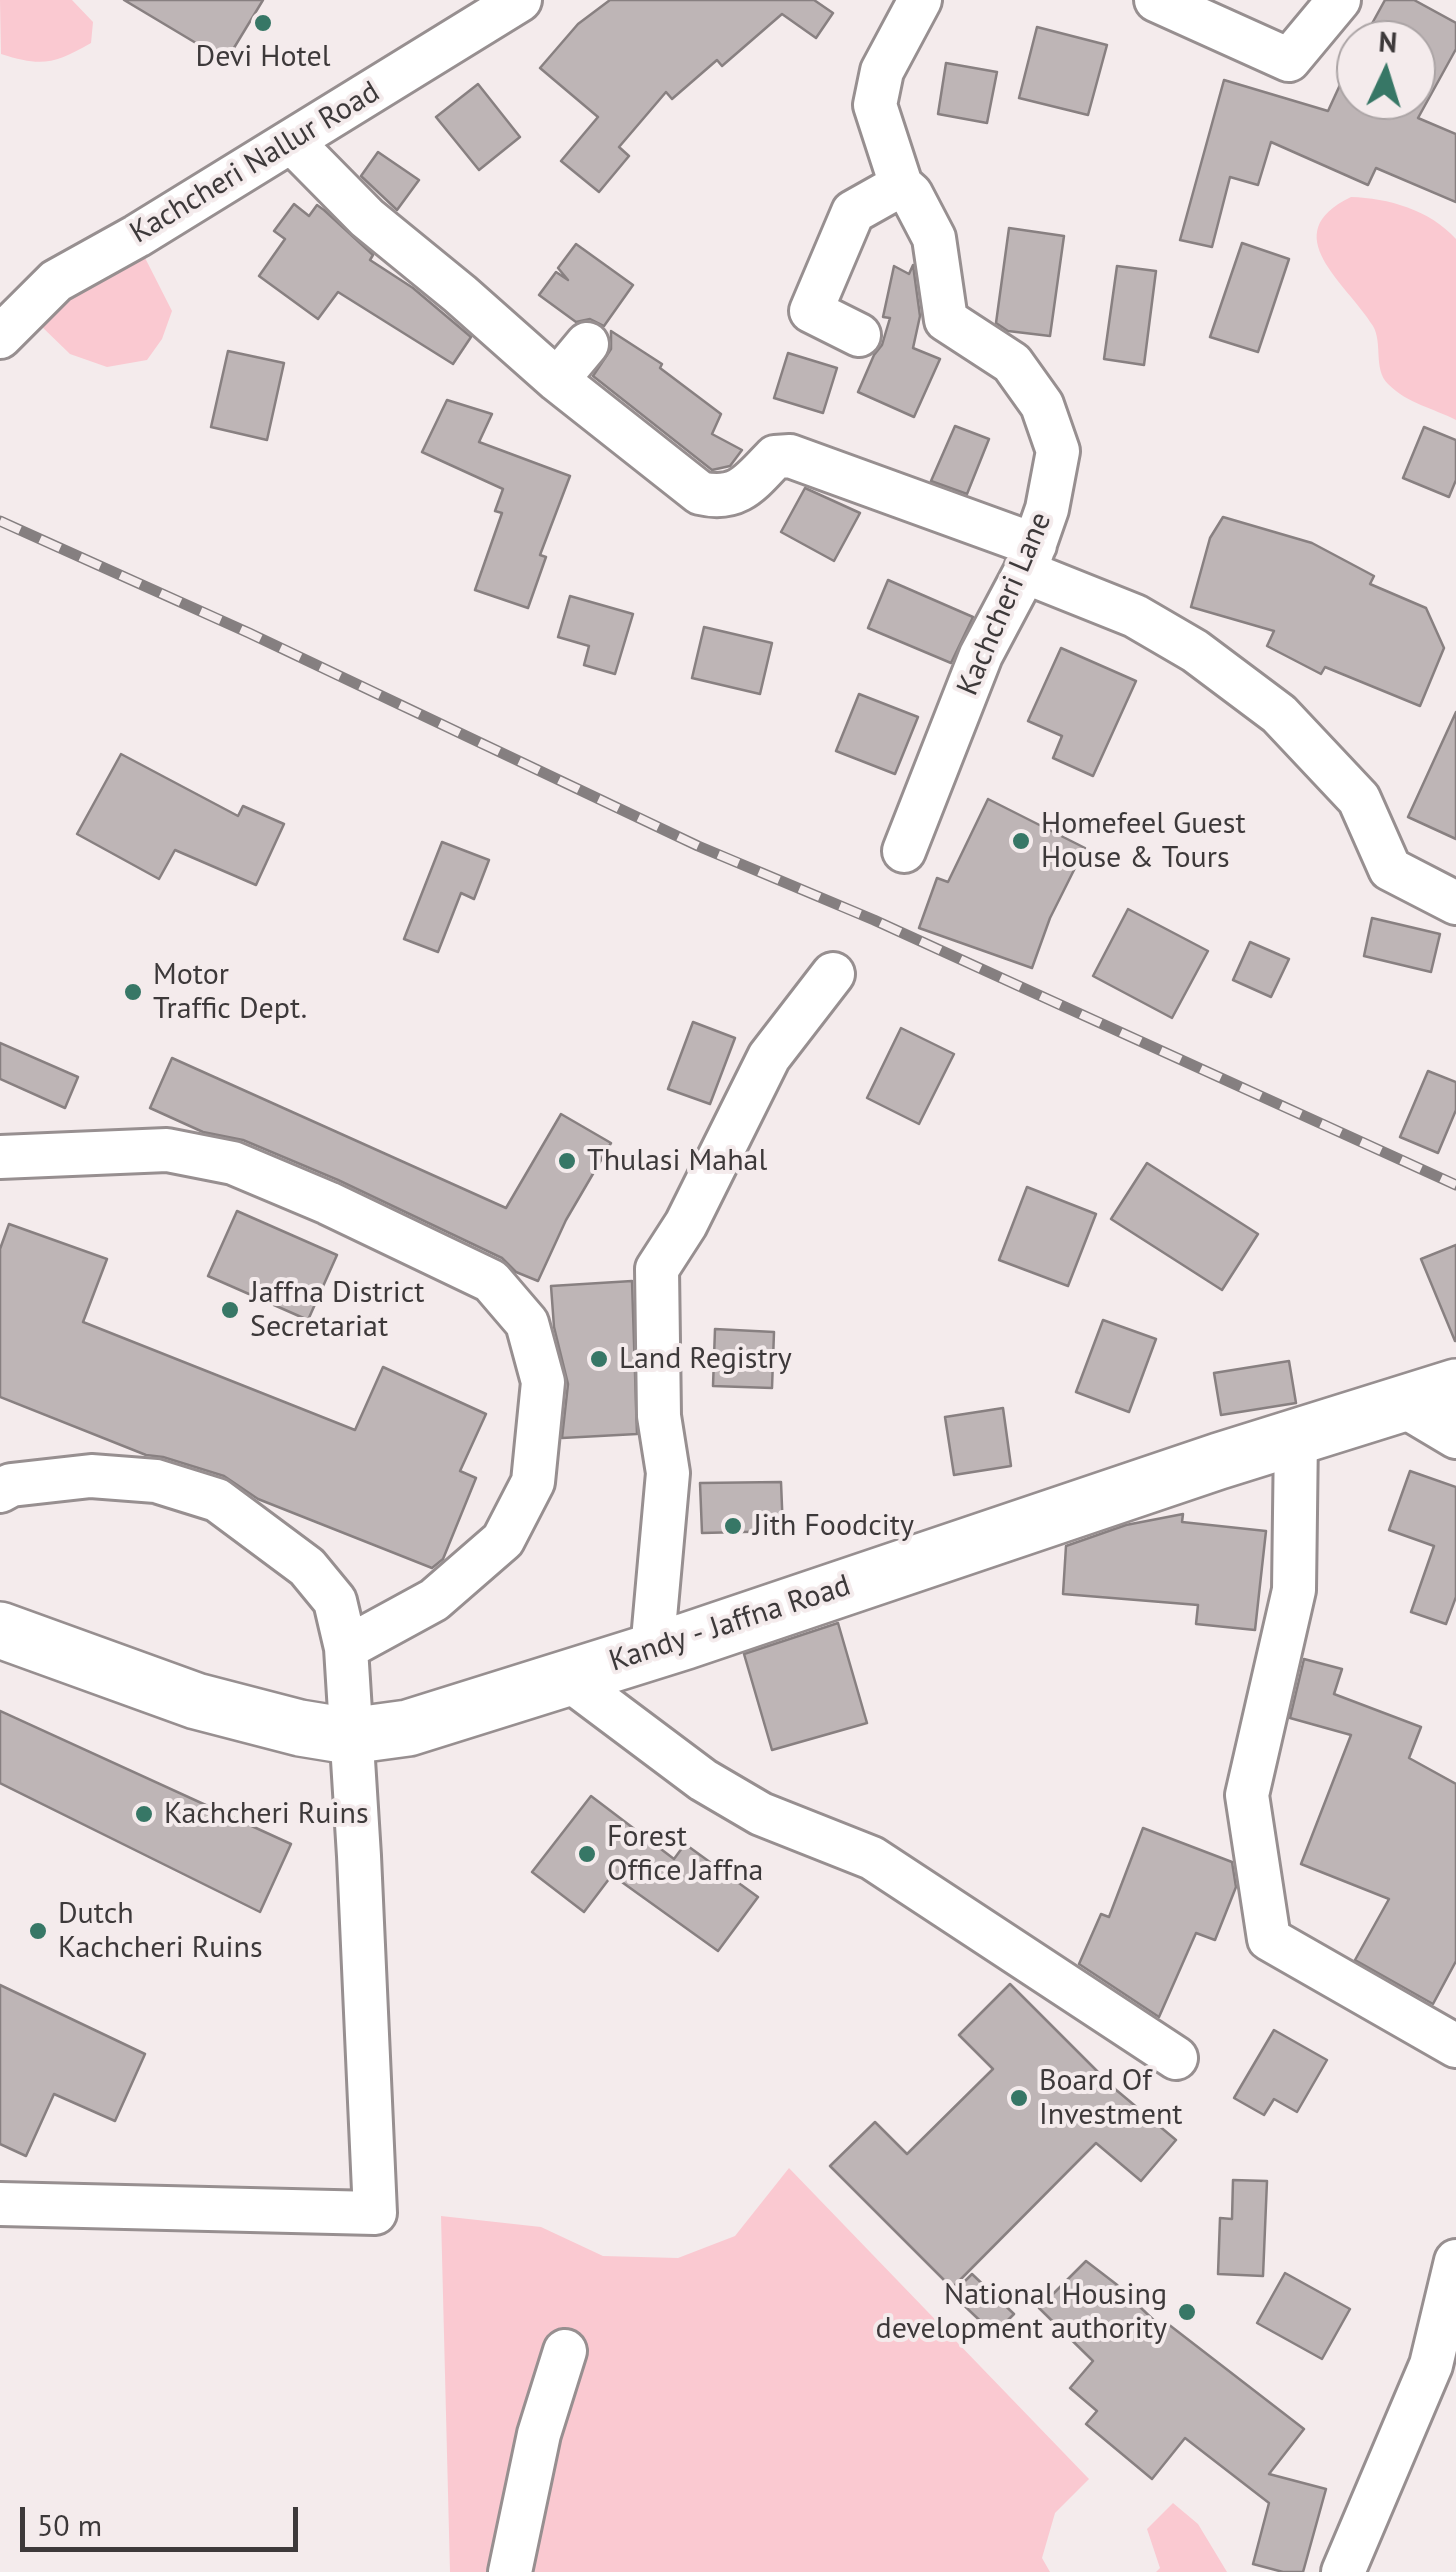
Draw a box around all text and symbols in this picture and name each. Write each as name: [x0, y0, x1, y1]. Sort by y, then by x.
marker: Devi Hotel: [252, 12, 274, 34]
north arrow: [1336, 20, 1436, 120]
text: N: [1378, 22, 1398, 61]
place label: Devi Hotel: [196, 39, 330, 75]
street label: Kachcheri Nallur Road: [124, 74, 386, 252]
street label: Kachcheri Lane: [950, 507, 1060, 701]
place label: Homefeel Guest House & Tours: [1041, 806, 1246, 876]
marker: Homefeel Guest House & Tours: [1010, 830, 1032, 852]
place label: Motor Traffic Dept.: [153, 957, 307, 1028]
marker: Motor Traffic Dept.: [122, 981, 144, 1003]
place label: Thulasi Mahal: [587, 1143, 767, 1179]
marker: Thulasi Mahal: [556, 1150, 578, 1172]
place label: Jaffna District Secretariat: [250, 1275, 424, 1346]
marker: Jaffna District Secretariat: [219, 1299, 241, 1321]
place label: Land Registry: [619, 1341, 792, 1377]
marker: Land Registry: [588, 1348, 610, 1370]
place label: Jith Foodcity: [753, 1508, 914, 1544]
marker: Jith Foodcity: [722, 1515, 744, 1537]
street label: Kandy - Jaffna Road: [605, 1568, 855, 1680]
place label: Kachcheri Ruins: [164, 1796, 369, 1832]
marker: Kachcheri Ruins: [133, 1803, 155, 1825]
place label: Forest Office Jaffna: [607, 1819, 763, 1890]
marker: Forest Office Jaffna: [576, 1843, 598, 1865]
place label: Dutch Kachcheri Ruins: [58, 1896, 263, 1966]
marker: Dutch Kachcheri Ruins: [27, 1920, 49, 1942]
place label: Board Of Investment: [1039, 2063, 1182, 2134]
marker: Board Of Investment: [1008, 2087, 1030, 2109]
place label: National Housing development authority: [876, 2277, 1167, 2348]
marker: National Housing development authority: [1176, 2301, 1198, 2323]
scale bar: [25, 2487, 302, 2549]
text: 50 m: [37, 2505, 102, 2544]

